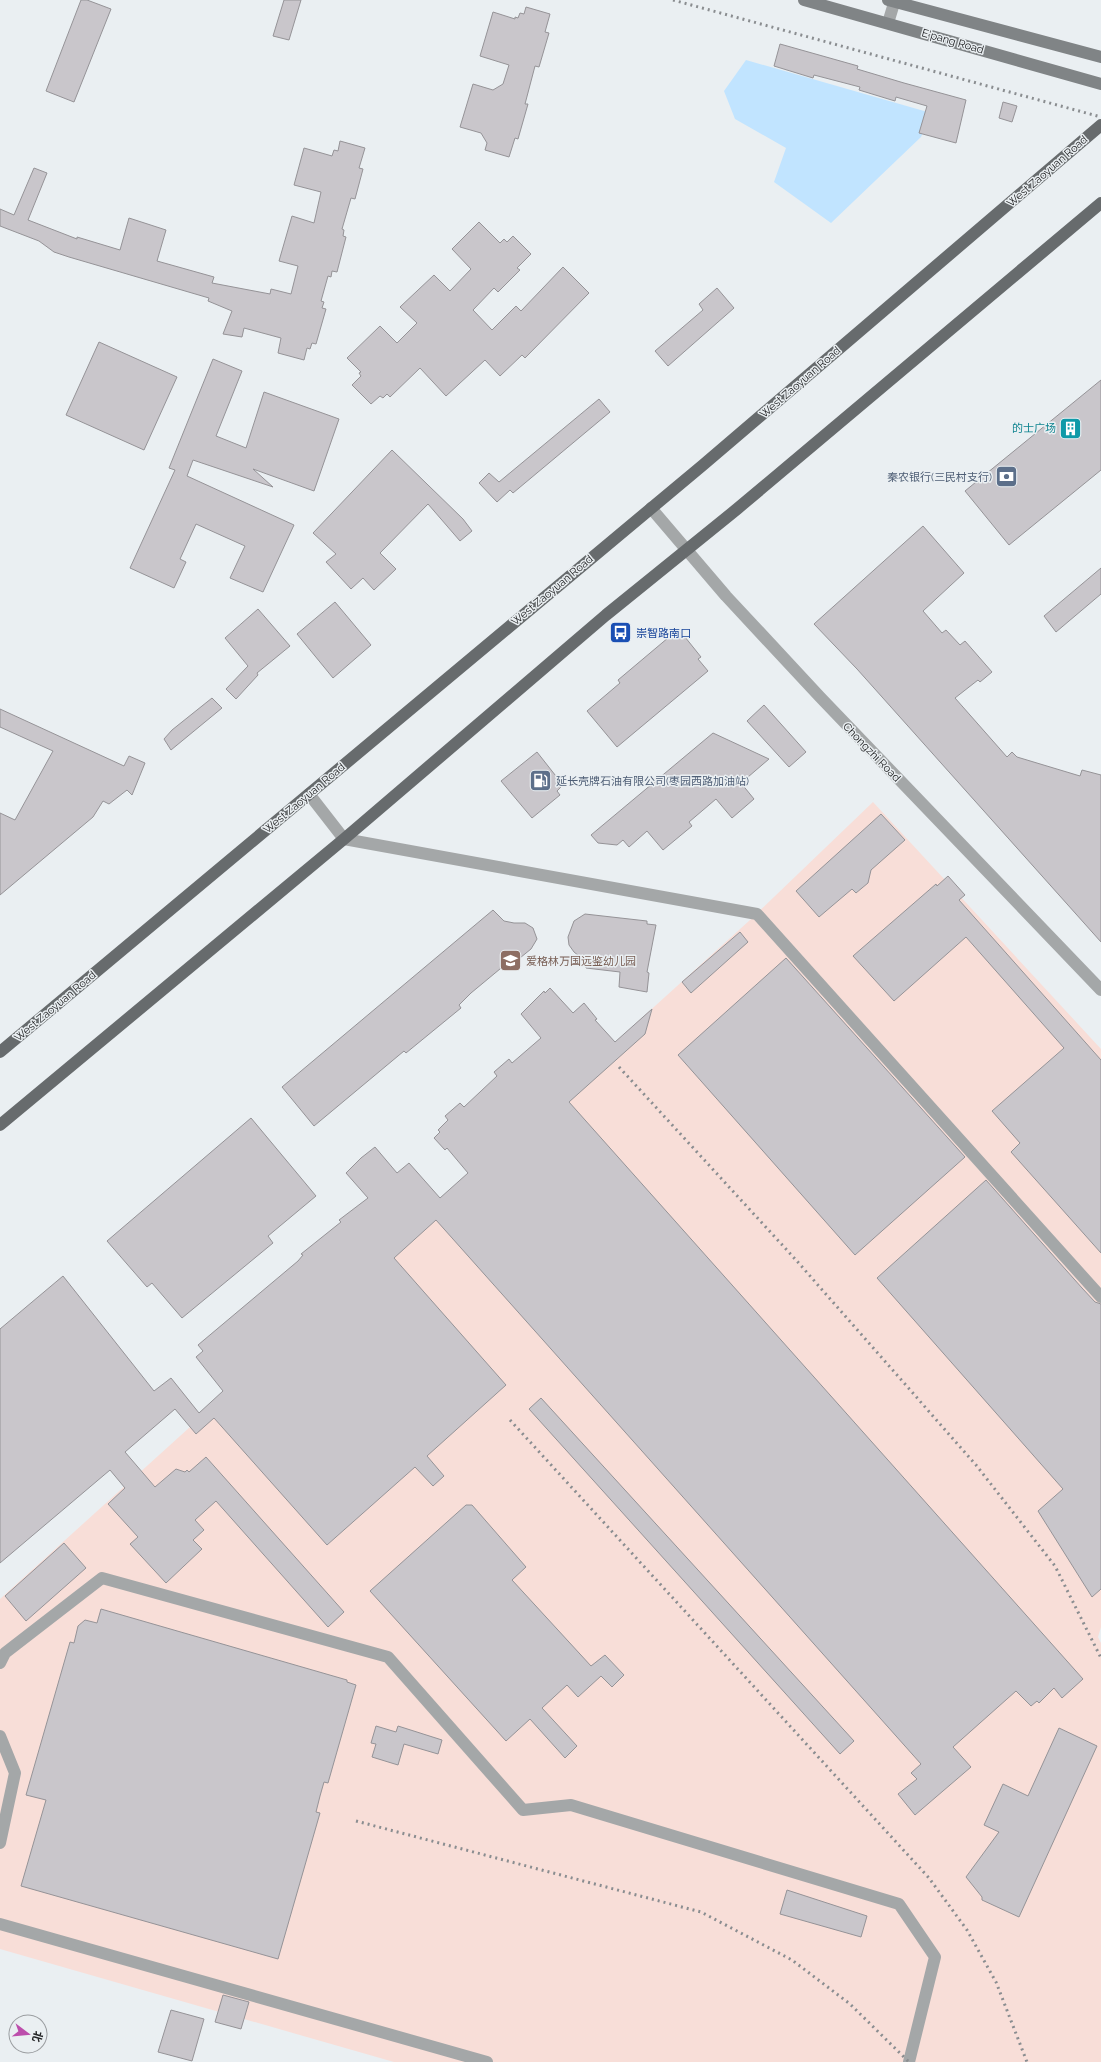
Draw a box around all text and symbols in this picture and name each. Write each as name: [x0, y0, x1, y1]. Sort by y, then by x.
street label: E'pang Road: [920, 26, 986, 57]
street label: West Zaoyuan Road: [1004, 133, 1090, 210]
street label: West Zaoyuan Road: [757, 344, 843, 421]
building icon: 的士广场: [1058, 415, 1084, 441]
place label: 的士广场: [1012, 422, 1056, 435]
bank icon: 秦农银行(三民村支行): [994, 464, 1020, 490]
place label: 秦农银行(三民村支行): [887, 471, 992, 484]
street label: West Zaoyuan Road: [509, 552, 596, 628]
bus stop icon: 崇智路南口: [608, 620, 634, 646]
place label: 崇智路南口: [636, 627, 691, 640]
street label: Chongzhi Road: [840, 720, 903, 785]
street label: West Zaoyuan Road: [261, 760, 348, 836]
fuel station icon: 延长壳牌石油有限公司(枣园西路加油站): [528, 768, 554, 794]
place label: 延长壳牌石油有限公司(枣园西路加油站): [556, 775, 749, 788]
school or university icon: 爱格林万国远鉴幼儿园: [497, 948, 523, 974]
place label: 爱格林万国远鉴幼儿园: [526, 955, 636, 968]
street label: West Zaoyuan Road: [12, 968, 99, 1044]
north arrow: [8, 2014, 48, 2054]
text: 北: [29, 2030, 45, 2044]

